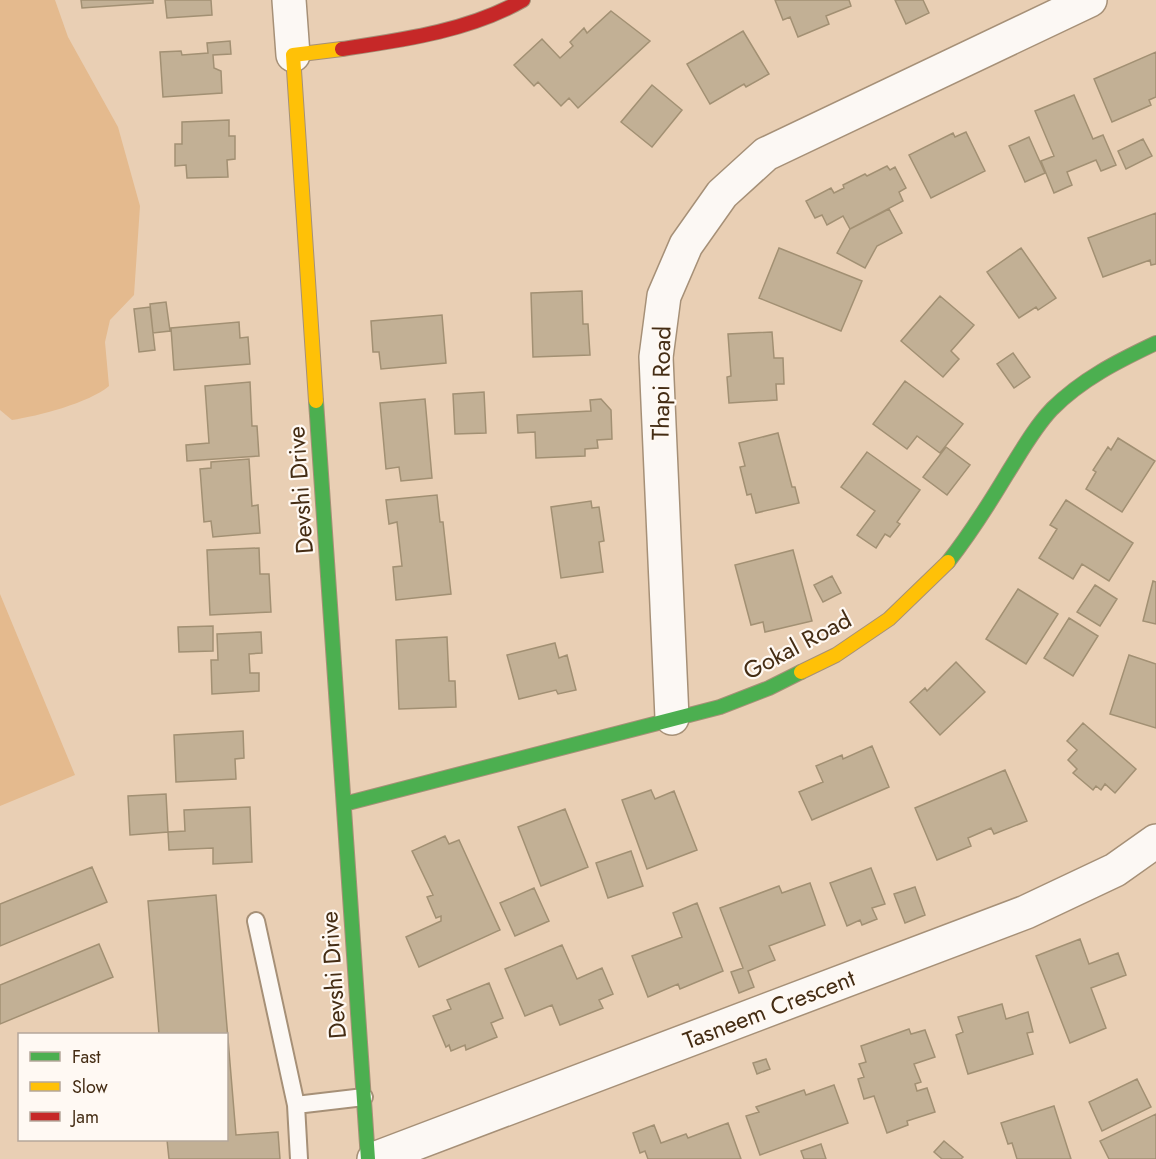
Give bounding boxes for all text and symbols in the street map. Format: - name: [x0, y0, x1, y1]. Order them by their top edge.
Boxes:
- street label: Thapi Road: [643, 326, 679, 440]
- street label: Devshi Drive: [278, 425, 322, 555]
- street label: Gokal Road: [737, 602, 857, 688]
- street label: Devshi Drive: [311, 910, 355, 1040]
- street label: Tasneem Crescent: [678, 960, 860, 1058]
- legend: [18, 1033, 228, 1141]
- text: Fast: [72, 1044, 101, 1070]
- text: Slow: [72, 1074, 109, 1100]
- text: Jam: [70, 1104, 99, 1130]

